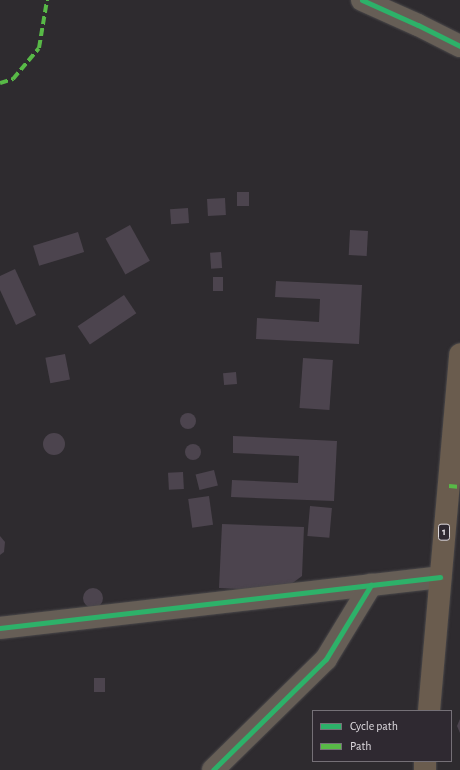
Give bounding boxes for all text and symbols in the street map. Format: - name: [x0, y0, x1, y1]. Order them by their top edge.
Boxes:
- road number: 1: [438, 523, 450, 541]
- legend: [312, 710, 452, 762]
- text: Cycle path: [350, 720, 398, 732]
- text: Path: [350, 740, 372, 752]

